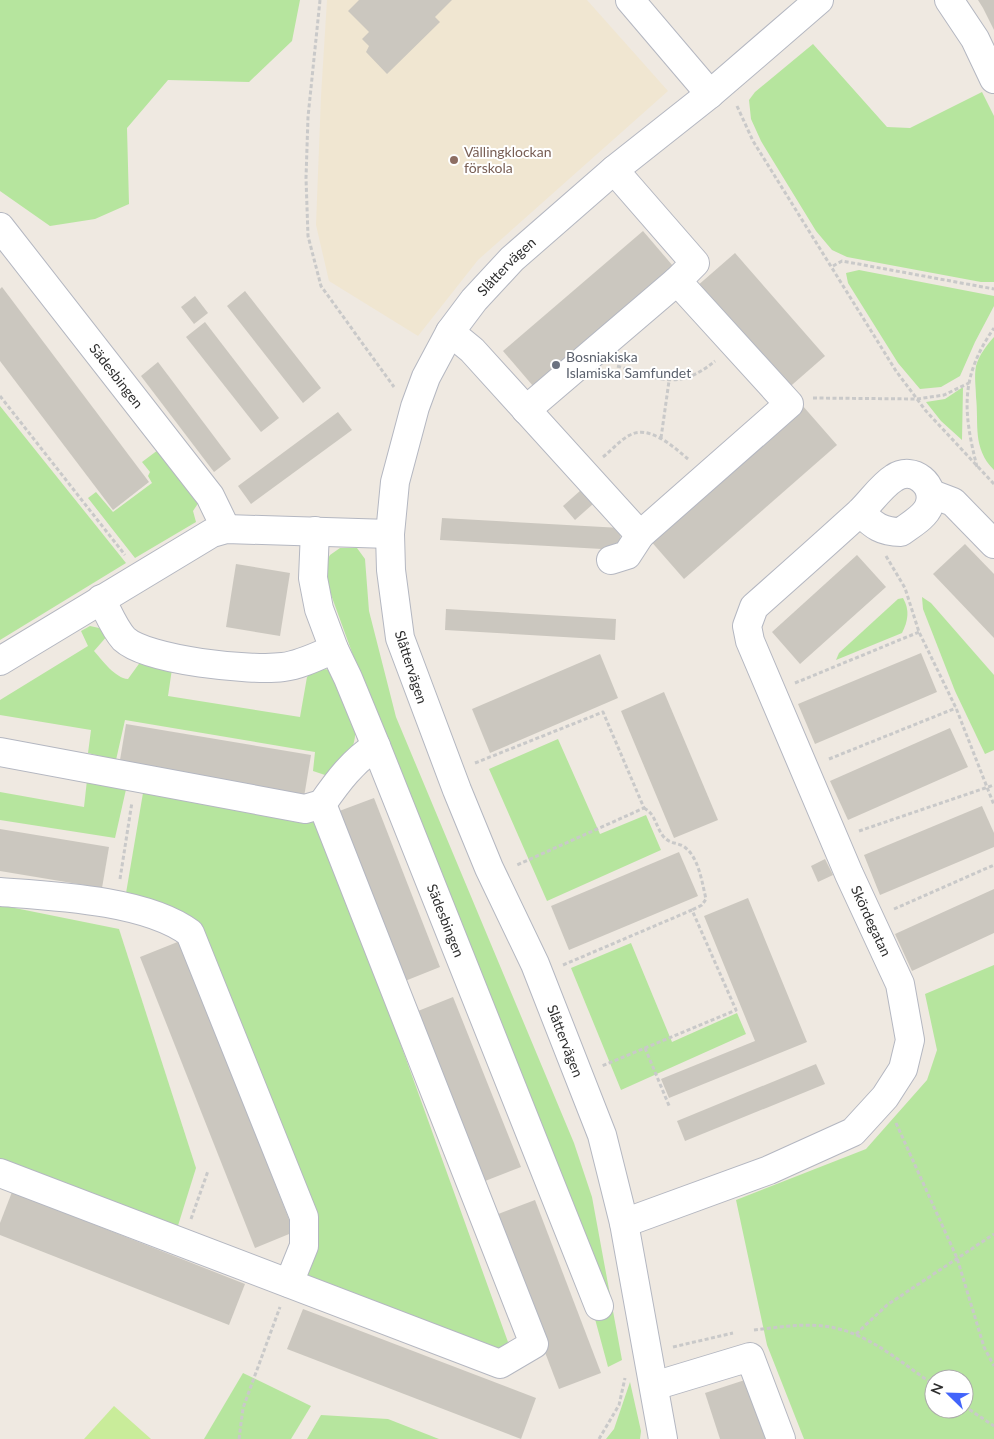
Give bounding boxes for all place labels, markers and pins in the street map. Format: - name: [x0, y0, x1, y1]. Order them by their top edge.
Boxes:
- place label: Vällingklockan förskola: [464, 143, 552, 176]
- marker: Vällingklockan förskola: [448, 154, 460, 166]
- place label: Bosniakiska Islamiska Samfundet: [566, 348, 691, 381]
- marker: Bosniakiska Islamiska Samfundet: [550, 359, 562, 371]

